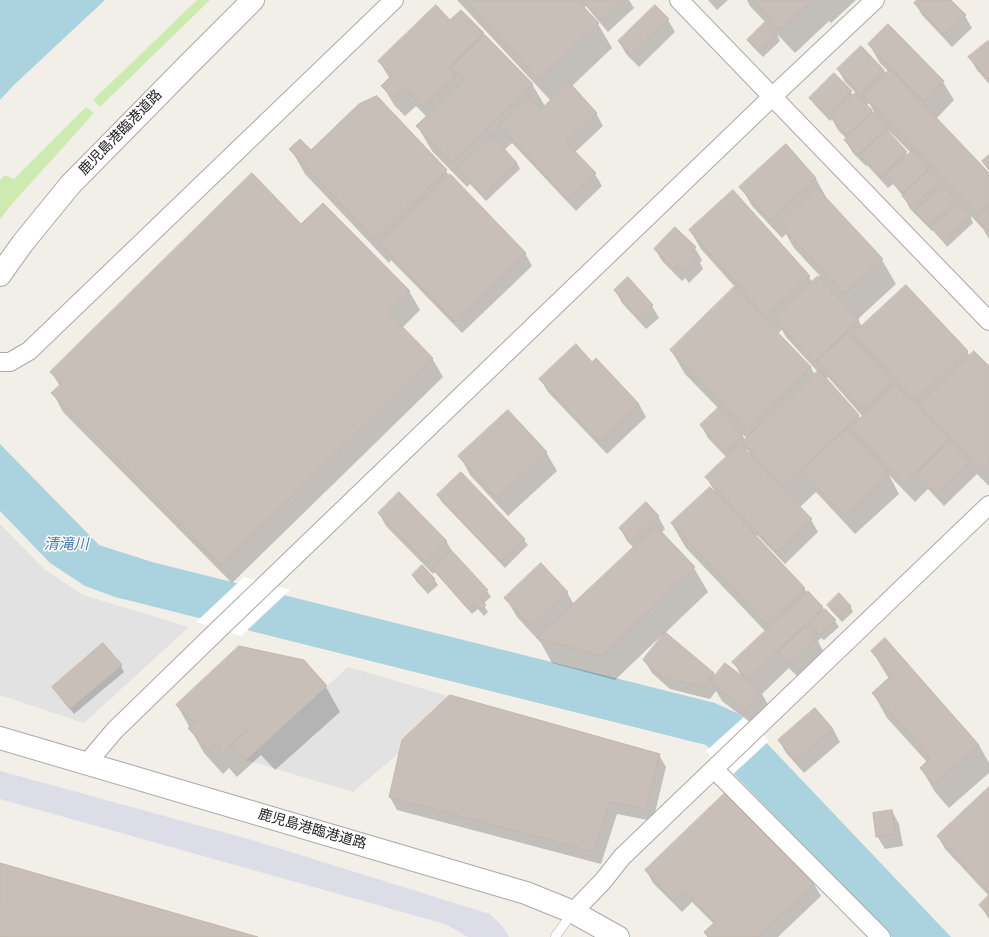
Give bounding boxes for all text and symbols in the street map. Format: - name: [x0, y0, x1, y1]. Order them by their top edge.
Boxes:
- street label: 鹿児島港臨港道路: [76, 87, 166, 179]
- water label: 清滝川: [44, 536, 88, 554]
- street label: 鹿児島港臨港道路: [256, 806, 368, 854]

